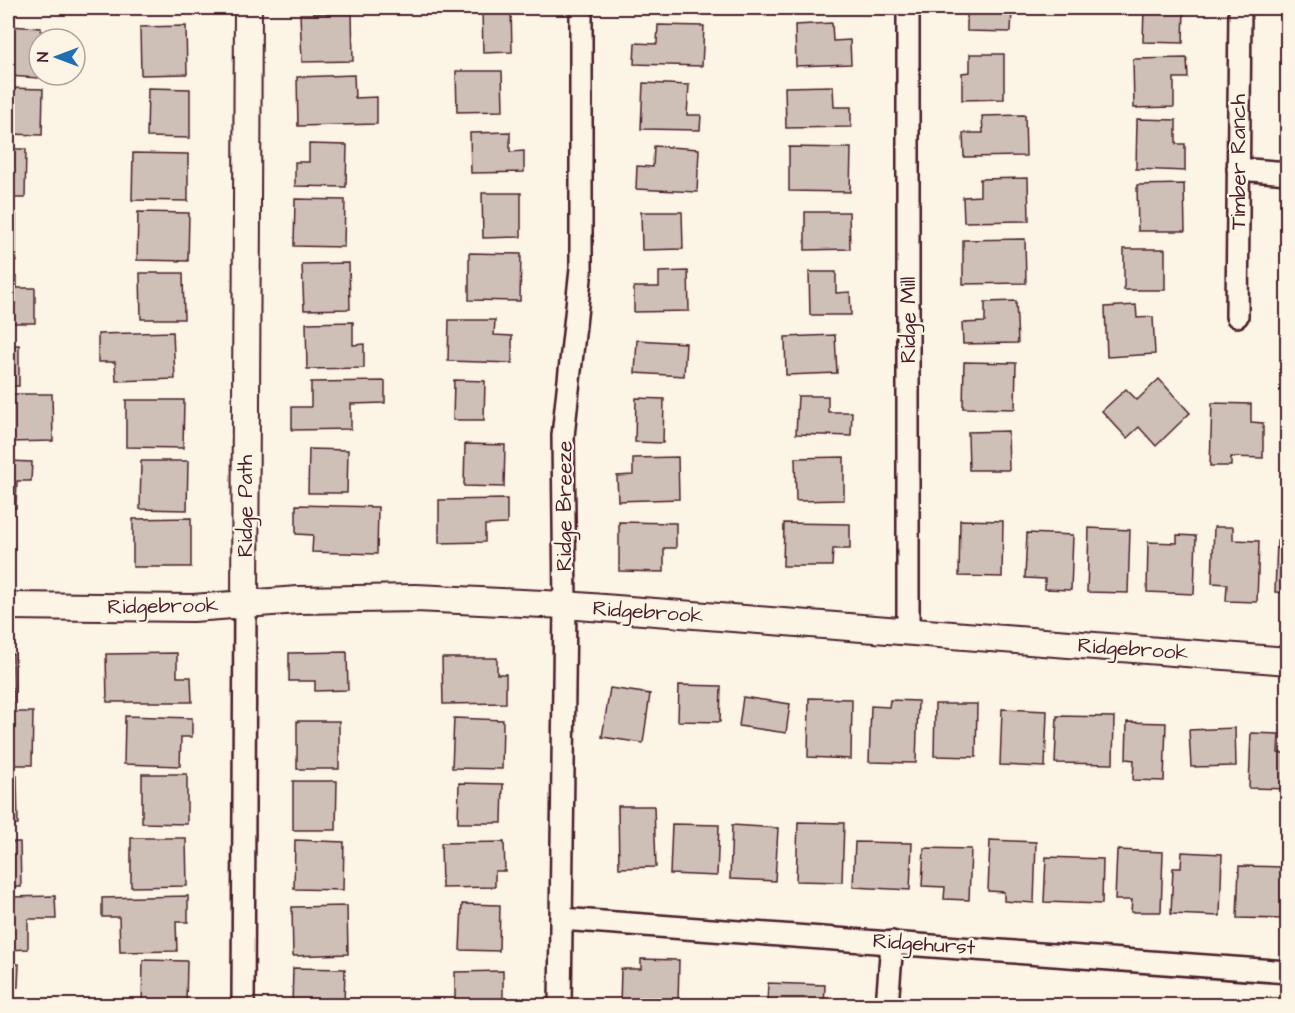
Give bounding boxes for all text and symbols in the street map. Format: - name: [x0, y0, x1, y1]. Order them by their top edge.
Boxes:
- north arrow: [27, 27, 87, 87]
- text: N: [32, 52, 54, 62]
- street label: Timber Ranch: [1224, 94, 1253, 230]
- street label: Ridge Mill: [894, 277, 925, 363]
- street label: Ridge Breeze: [550, 441, 581, 571]
- street label: Ridge Path: [231, 454, 262, 557]
- street label: Ridgebrook: [107, 591, 219, 623]
- street label: Ridgebrook: [591, 594, 704, 632]
- street label: Ridgebrook: [1076, 631, 1189, 669]
- street label: Ridgehurst: [872, 926, 977, 964]

